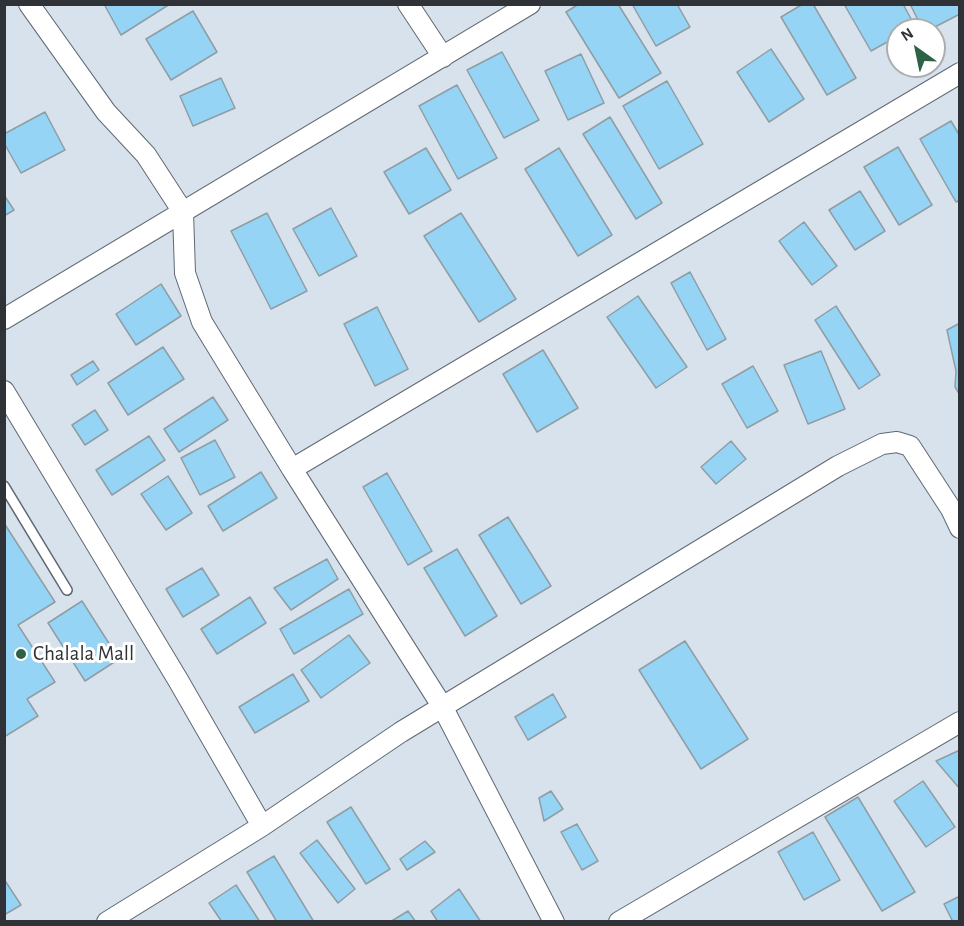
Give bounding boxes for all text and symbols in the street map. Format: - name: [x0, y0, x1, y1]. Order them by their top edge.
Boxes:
- north arrow: [886, 18, 946, 78]
- text: N: [898, 25, 916, 44]
- place label: Chalala Mall: [33, 641, 134, 667]
- marker: Chalala Mall: [14, 647, 28, 661]

